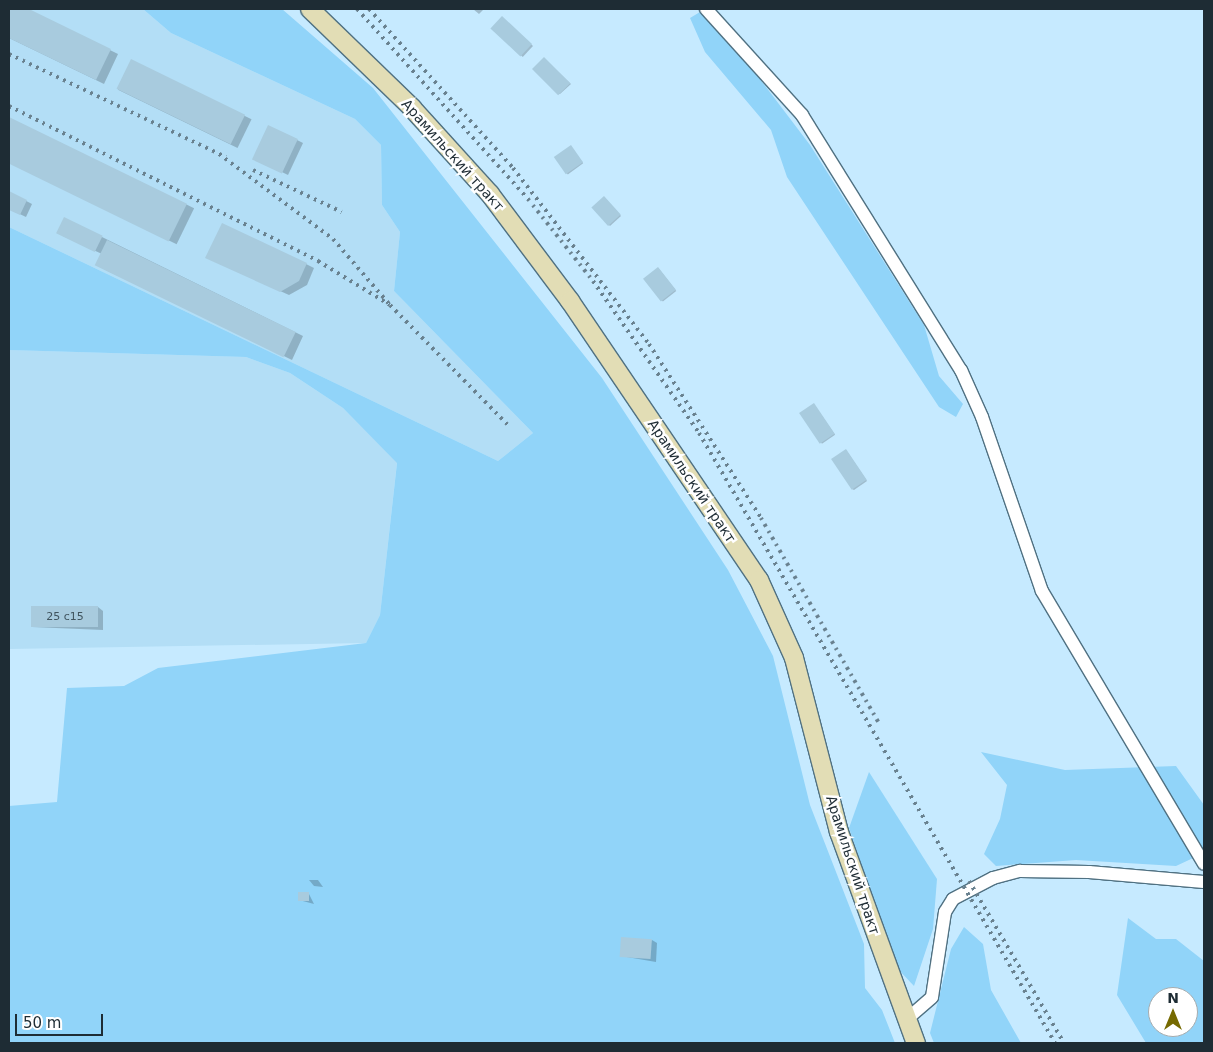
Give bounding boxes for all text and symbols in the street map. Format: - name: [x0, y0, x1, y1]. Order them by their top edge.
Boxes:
- street label: Арамильский тракт: [398, 96, 508, 214]
- street label: Арамильский тракт: [645, 416, 739, 546]
- house number: 25 с15: [46, 610, 84, 624]
- street label: Арамильский тракт: [823, 793, 883, 937]
- north arrow: [1148, 987, 1198, 1037]
- text: N: [1167, 990, 1179, 1006]
- scale bar: [18, 1004, 105, 1036]
- text: 50 m: [23, 1014, 61, 1032]

